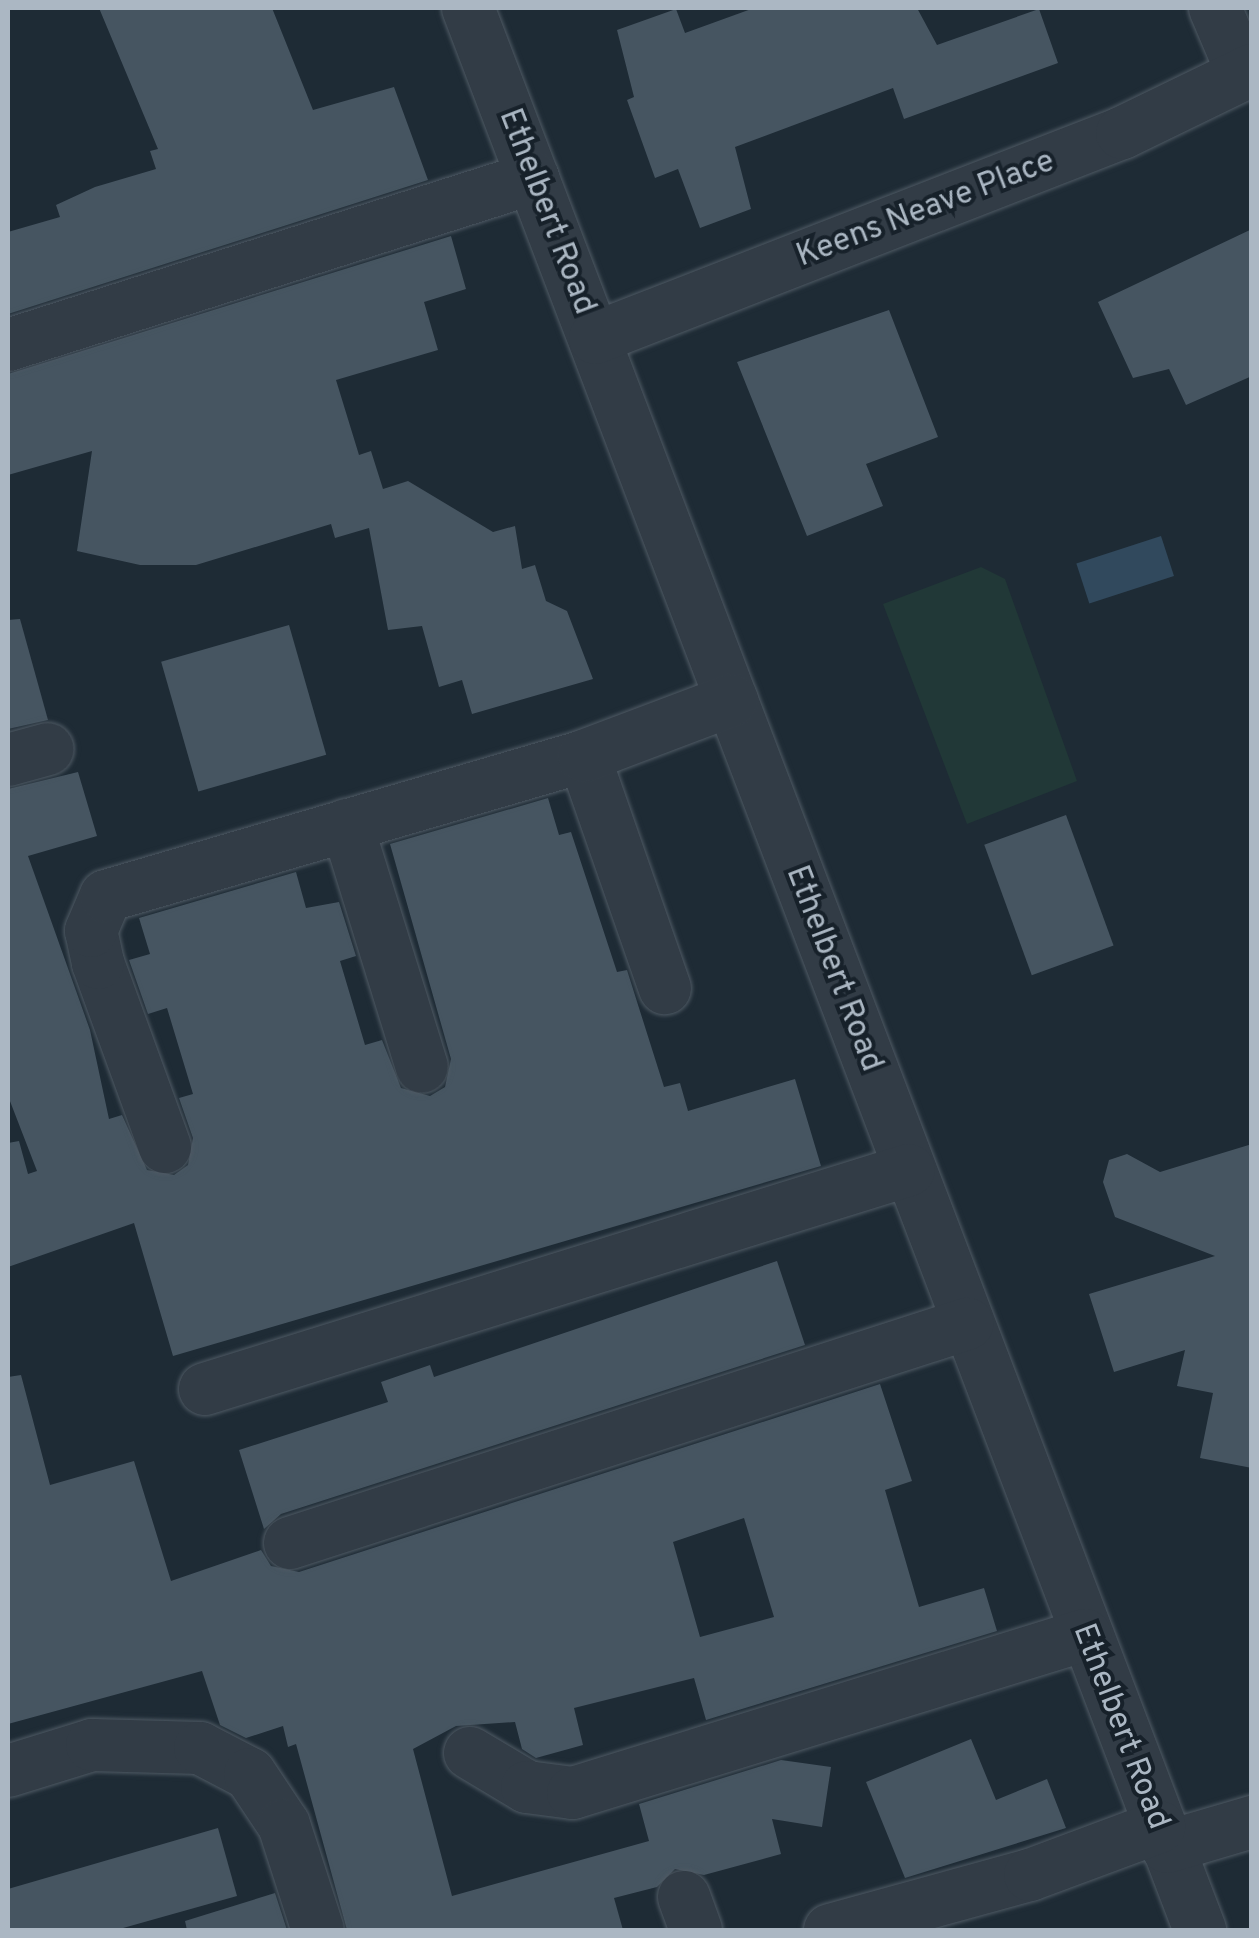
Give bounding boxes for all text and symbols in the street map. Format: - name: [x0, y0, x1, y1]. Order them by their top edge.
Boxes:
- street label: Ethelbert Road: [489, 104, 603, 320]
- street label: Keens Neave Place: [792, 143, 1060, 277]
- street label: Ethelbert Road: [776, 861, 890, 1077]
- street label: Ethelbert Road: [1063, 1619, 1177, 1835]

